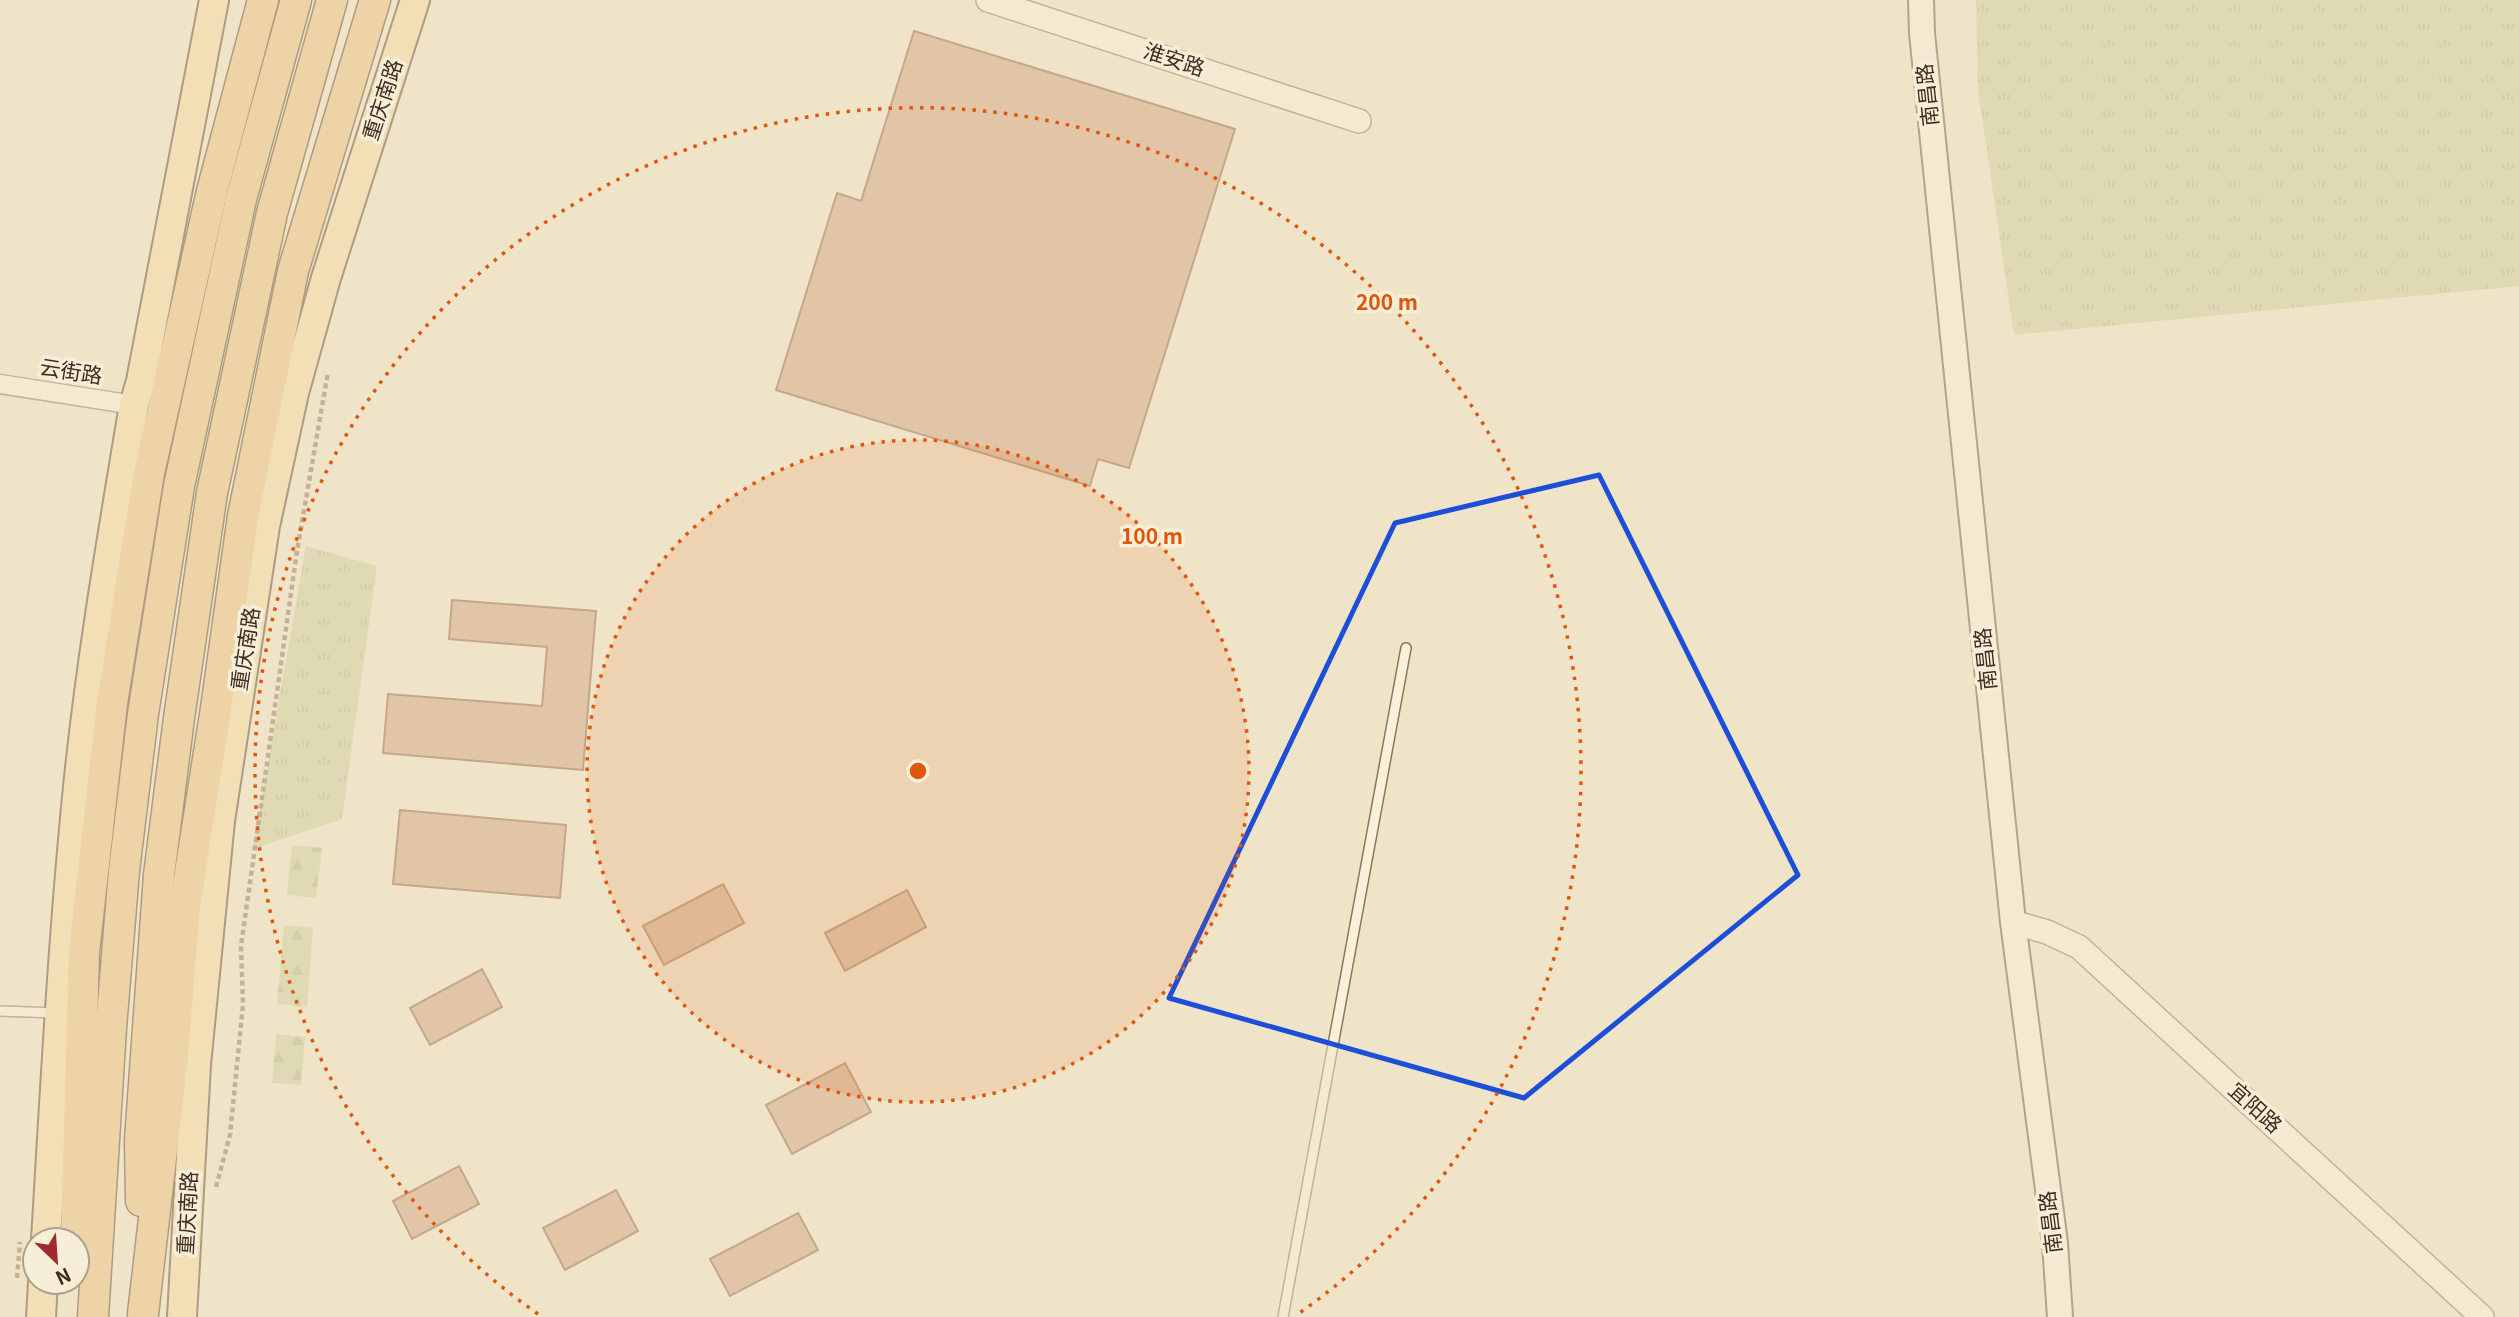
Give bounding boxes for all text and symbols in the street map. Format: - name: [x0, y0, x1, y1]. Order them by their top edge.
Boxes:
- street label: 淮安路: [1140, 34, 1209, 82]
- street label: 重庆南路: [354, 55, 408, 144]
- street label: 南昌路: [1908, 62, 1944, 128]
- text: 200 m: [1356, 286, 1418, 316]
- street label: 云街路: [38, 350, 105, 390]
- text: 100 m: [1121, 520, 1183, 550]
- street label: 重庆南路: [223, 605, 265, 693]
- street label: 南昌路: [1966, 626, 2002, 692]
- centre of rings: [906, 759, 930, 783]
- street label: 宜阳路: [2223, 1074, 2290, 1139]
- street label: 重庆南路: [169, 1170, 203, 1256]
- street label: 南昌路: [2030, 1189, 2068, 1255]
- north arrow: [21, 1226, 91, 1296]
- text: N: [52, 1263, 76, 1293]

